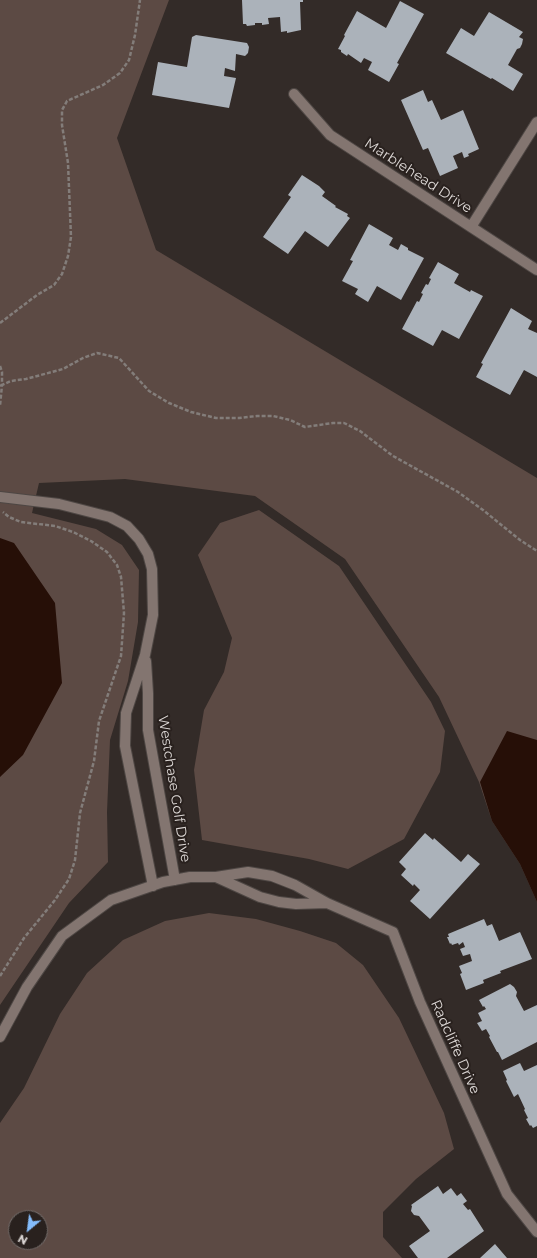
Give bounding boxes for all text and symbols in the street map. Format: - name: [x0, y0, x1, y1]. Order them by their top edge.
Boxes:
- street label: Marblehead Drive: [361, 135, 475, 217]
- street label: Westchase Golf Drive: [154, 714, 194, 864]
- street label: Radcliffe Drive: [427, 997, 483, 1097]
- north arrow: [8, 1210, 48, 1250]
- text: N: [15, 1231, 30, 1248]

